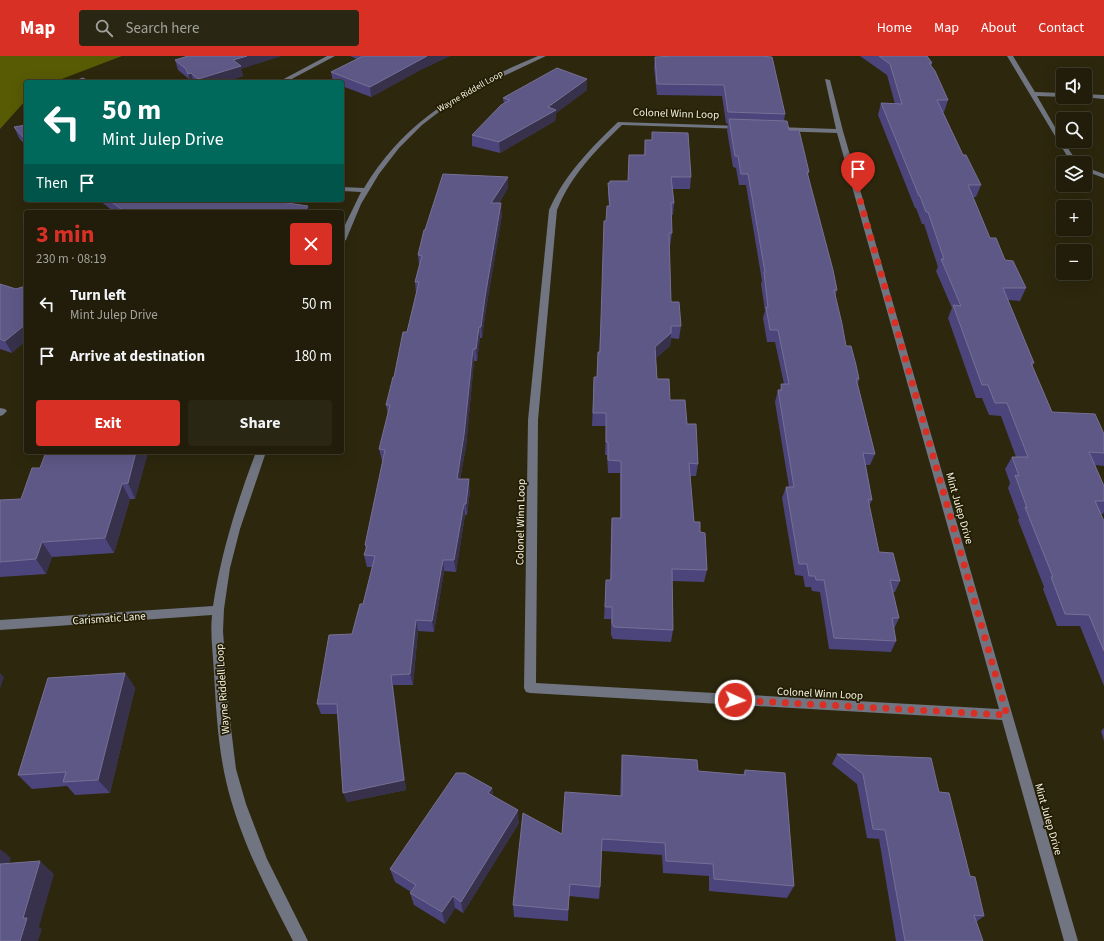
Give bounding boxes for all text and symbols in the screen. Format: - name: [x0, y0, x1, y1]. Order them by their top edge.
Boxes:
- search box: [79, 10, 359, 46]
- text: Map: [20, 15, 55, 42]
- icon: search: [93, 17, 115, 39]
- text: Search here: [125, 18, 199, 39]
- text: Home: [877, 18, 912, 38]
- text: Map: [934, 18, 959, 38]
- text: About: [981, 18, 1016, 38]
- text: Contact: [1038, 18, 1084, 38]
- street label: Wayne Riddell Loop: [435, 67, 506, 116]
- map controls: [1056, 68, 1092, 280]
- button: sound: [1056, 68, 1092, 104]
- text: 50 m: [102, 90, 161, 130]
- icon: left: [36, 96, 88, 148]
- street label: Colonel Winn Loop: [633, 104, 719, 123]
- button: search: [1056, 112, 1092, 148]
- text: Mint Julep Drive: [102, 127, 224, 152]
- pin: [841, 152, 875, 193]
- button: layers: [1056, 156, 1092, 192]
- icon: arrive: [847, 158, 869, 180]
- icon: arrive: [76, 172, 98, 194]
- text: Then: [36, 173, 68, 194]
- button: +: [1056, 200, 1092, 236]
- text: 3 min: [36, 217, 94, 252]
- button: close: [290, 223, 332, 265]
- button: −: [1056, 244, 1092, 280]
- text: 230 m · 08:19: [36, 250, 106, 268]
- text: Turn left: [70, 285, 126, 306]
- icon: left: [36, 293, 58, 315]
- text: 50 m: [302, 294, 332, 315]
- text: Mint Julep Drive: [70, 306, 158, 324]
- icon: arrive: [36, 345, 58, 367]
- text: Arrive at destination: [70, 346, 205, 367]
- text: 180 m: [294, 346, 332, 367]
- button: Exit: [36, 400, 180, 446]
- button: Share: [188, 400, 332, 446]
- street label: Mint Julep Drive: [942, 470, 977, 546]
- street label: Colonel Winn Loop: [512, 479, 529, 565]
- street label: Carismatic Lane: [72, 608, 147, 629]
- street label: Wayne Riddell Loop: [212, 643, 233, 735]
- position arrow: [714, 679, 756, 721]
- street label: Colonel Winn Loop: [776, 684, 863, 703]
- street label: Mint Julep Drive: [1031, 781, 1066, 857]

